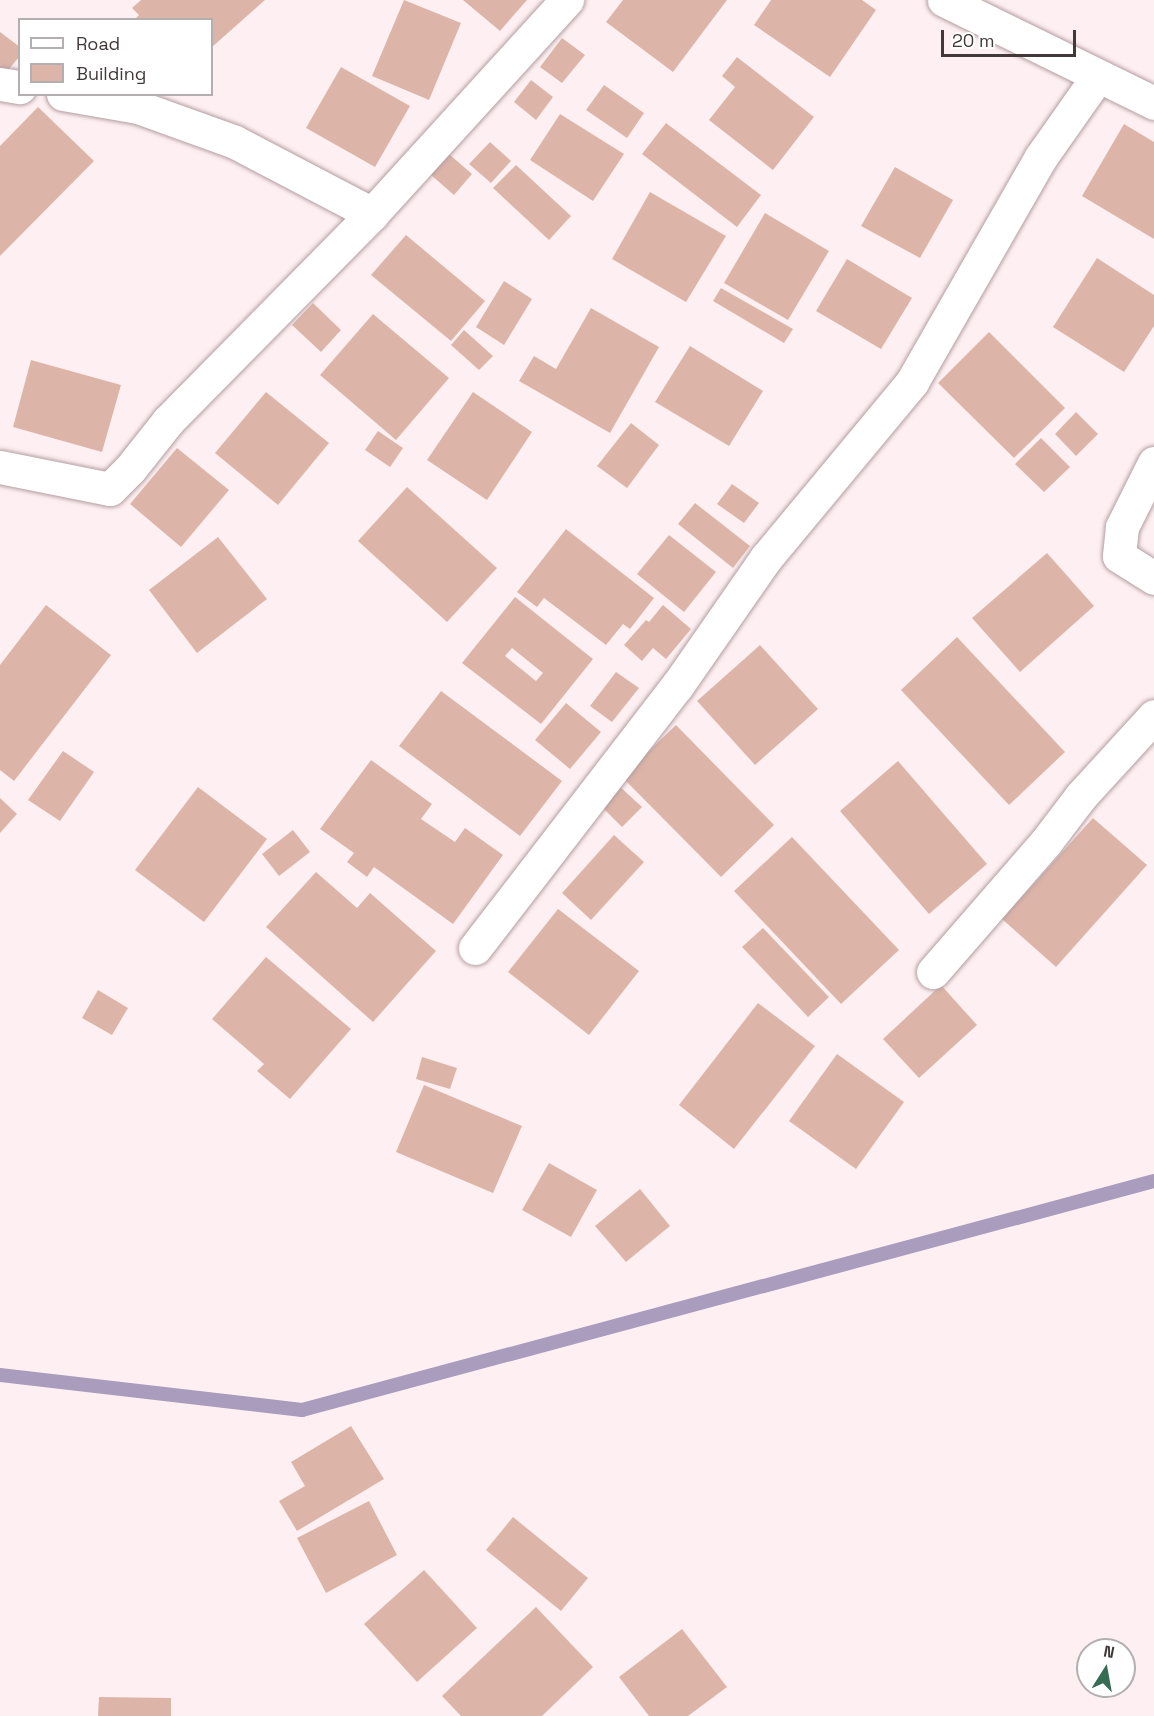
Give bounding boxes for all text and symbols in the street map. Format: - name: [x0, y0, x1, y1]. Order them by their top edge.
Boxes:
- legend: [18, 18, 213, 96]
- scale bar: [944, 18, 1079, 56]
- text: 20 m: [952, 29, 995, 52]
- text: Road: [76, 32, 120, 55]
- text: Building: [76, 62, 146, 85]
- north arrow: [1076, 1638, 1136, 1698]
- text: N: [1102, 1640, 1116, 1663]

